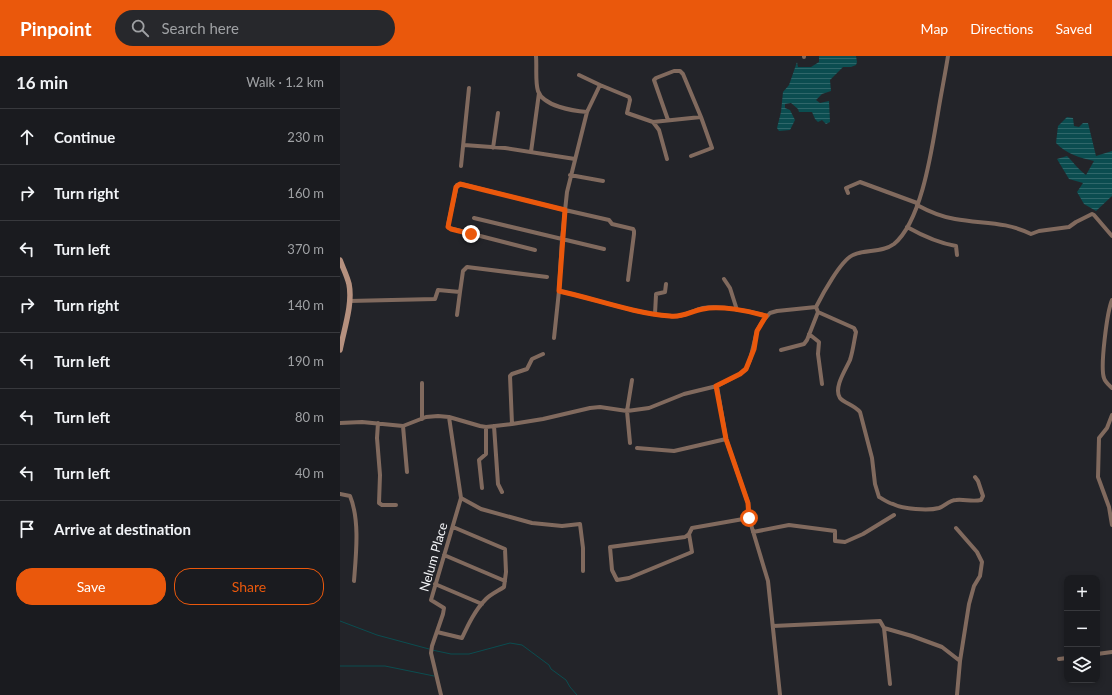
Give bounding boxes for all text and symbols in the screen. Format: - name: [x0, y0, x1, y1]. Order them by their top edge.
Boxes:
- search box: [115, 10, 395, 46]
- text: Pinpoint: [20, 17, 91, 40]
- icon: search: [129, 17, 151, 39]
- text: Search here: [161, 19, 239, 37]
- text: Map: [921, 20, 948, 37]
- text: Directions: [970, 20, 1033, 37]
- text: Saved: [1055, 20, 1092, 37]
- text: 16 min: [16, 72, 68, 93]
- text: Walk · 1.2 km: [246, 74, 324, 90]
- icon: ahead: [16, 126, 38, 148]
- text: Continue: [54, 128, 115, 146]
- text: 230 m: [287, 129, 324, 145]
- icon: right: [16, 182, 38, 204]
- text: Turn right: [54, 184, 119, 202]
- text: 160 m: [287, 185, 324, 201]
- route end: [462, 225, 480, 243]
- icon: left: [16, 238, 38, 260]
- text: Turn left: [54, 240, 110, 258]
- text: 370 m: [287, 241, 324, 257]
- icon: right: [16, 294, 38, 316]
- text: Turn right: [54, 296, 119, 314]
- text: 140 m: [287, 297, 324, 313]
- icon: left: [16, 350, 38, 372]
- text: Turn left: [54, 352, 110, 370]
- text: 190 m: [287, 353, 324, 369]
- icon: left: [16, 406, 38, 428]
- text: Turn left: [54, 408, 110, 426]
- text: 80 m: [295, 409, 324, 425]
- icon: left: [16, 462, 38, 484]
- text: Turn left: [54, 464, 110, 482]
- text: 40 m: [295, 465, 324, 481]
- route start: [740, 509, 758, 527]
- icon: arrive: [16, 518, 38, 540]
- text: Arrive at destination: [54, 520, 191, 538]
- street label: Nelum Place: [415, 520, 451, 593]
- button: Save: [16, 568, 166, 605]
- button: Share: [174, 568, 324, 605]
- map controls: [1064, 575, 1100, 683]
- button: +: [1064, 575, 1100, 611]
- button: −: [1064, 611, 1100, 647]
- button: layers: [1064, 647, 1100, 683]

